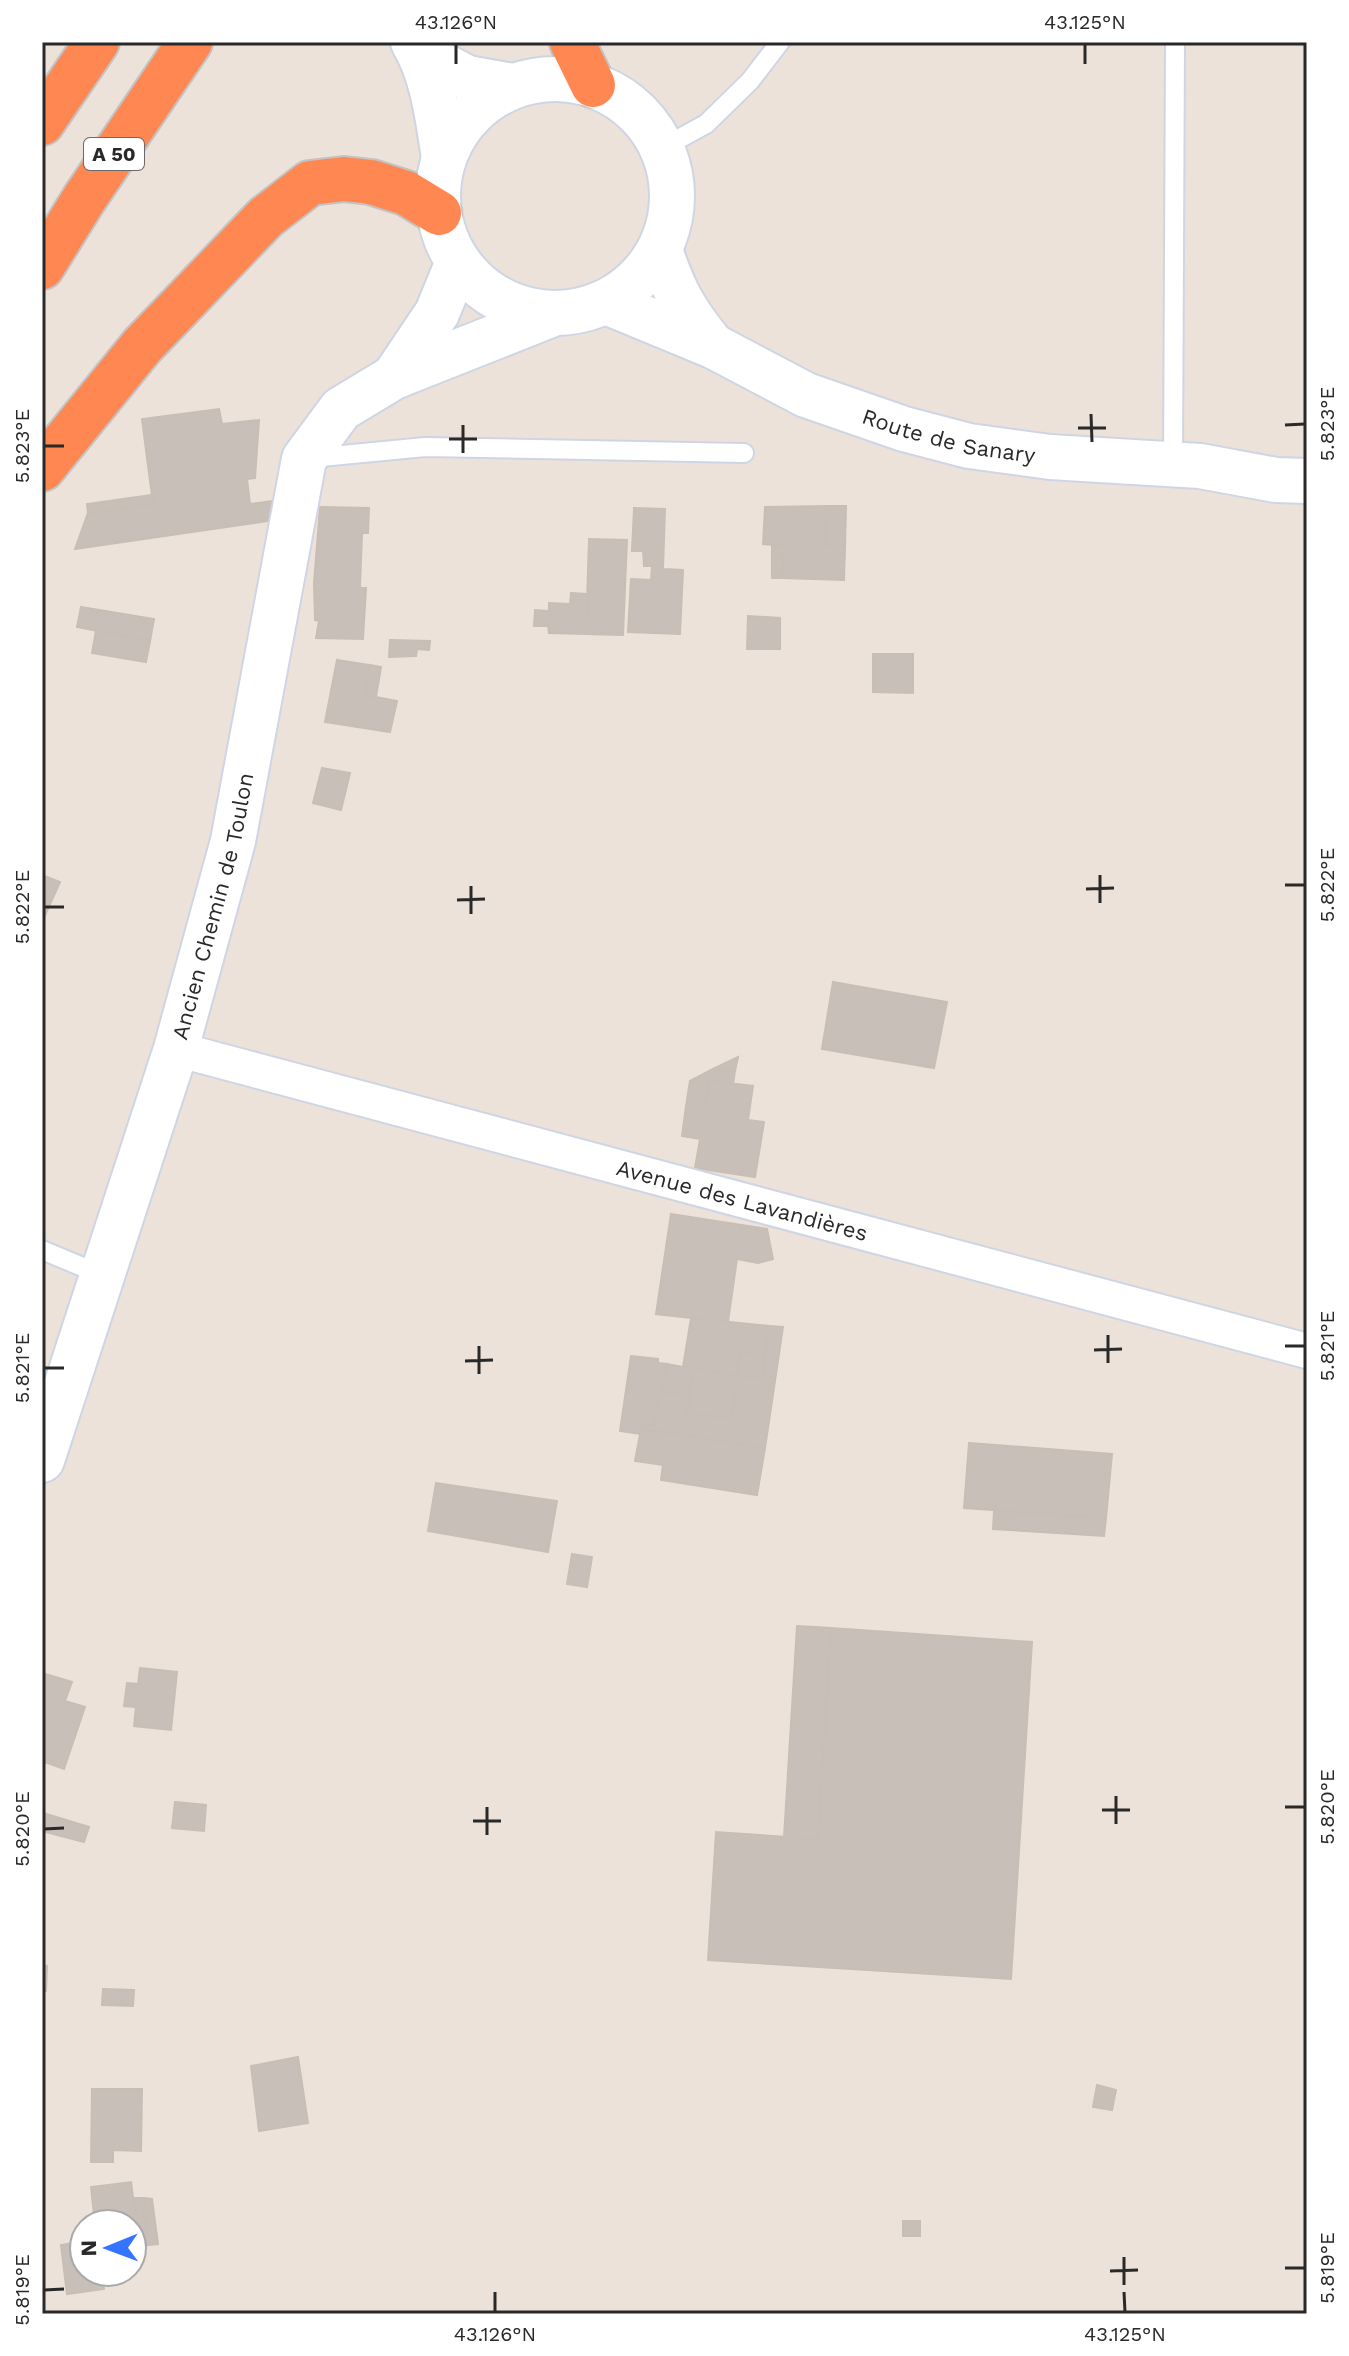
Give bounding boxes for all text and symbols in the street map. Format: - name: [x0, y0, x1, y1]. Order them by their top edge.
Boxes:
- text: 43.126°N: [415, 10, 497, 34]
- text: 43.125°N: [1044, 10, 1126, 34]
- road number: A 50: [84, 138, 144, 170]
- text: 5.823°E: [1315, 387, 1339, 461]
- street label: Route de Sanary: [859, 403, 1038, 467]
- text: 5.823°E: [10, 409, 34, 483]
- street label: Ancien Chemin de Toulon: [167, 771, 258, 1042]
- text: 5.822°E: [1315, 848, 1339, 922]
- text: 5.822°E: [10, 870, 34, 944]
- street label: Avenue des Lavandières: [614, 1155, 870, 1246]
- text: 5.821°E: [1315, 1311, 1339, 1381]
- text: 5.821°E: [10, 1333, 34, 1403]
- text: 5.820°E: [1315, 1769, 1339, 1845]
- text: 5.820°E: [10, 1791, 34, 1867]
- north arrow: [68, 2208, 148, 2288]
- text: 5.819°E: [1315, 2232, 1339, 2304]
- text: N: [76, 2240, 101, 2257]
- text: 5.819°E: [10, 2254, 34, 2326]
- text: 43.126°N: [454, 2322, 536, 2346]
- text: 43.125°N: [1084, 2322, 1166, 2346]

